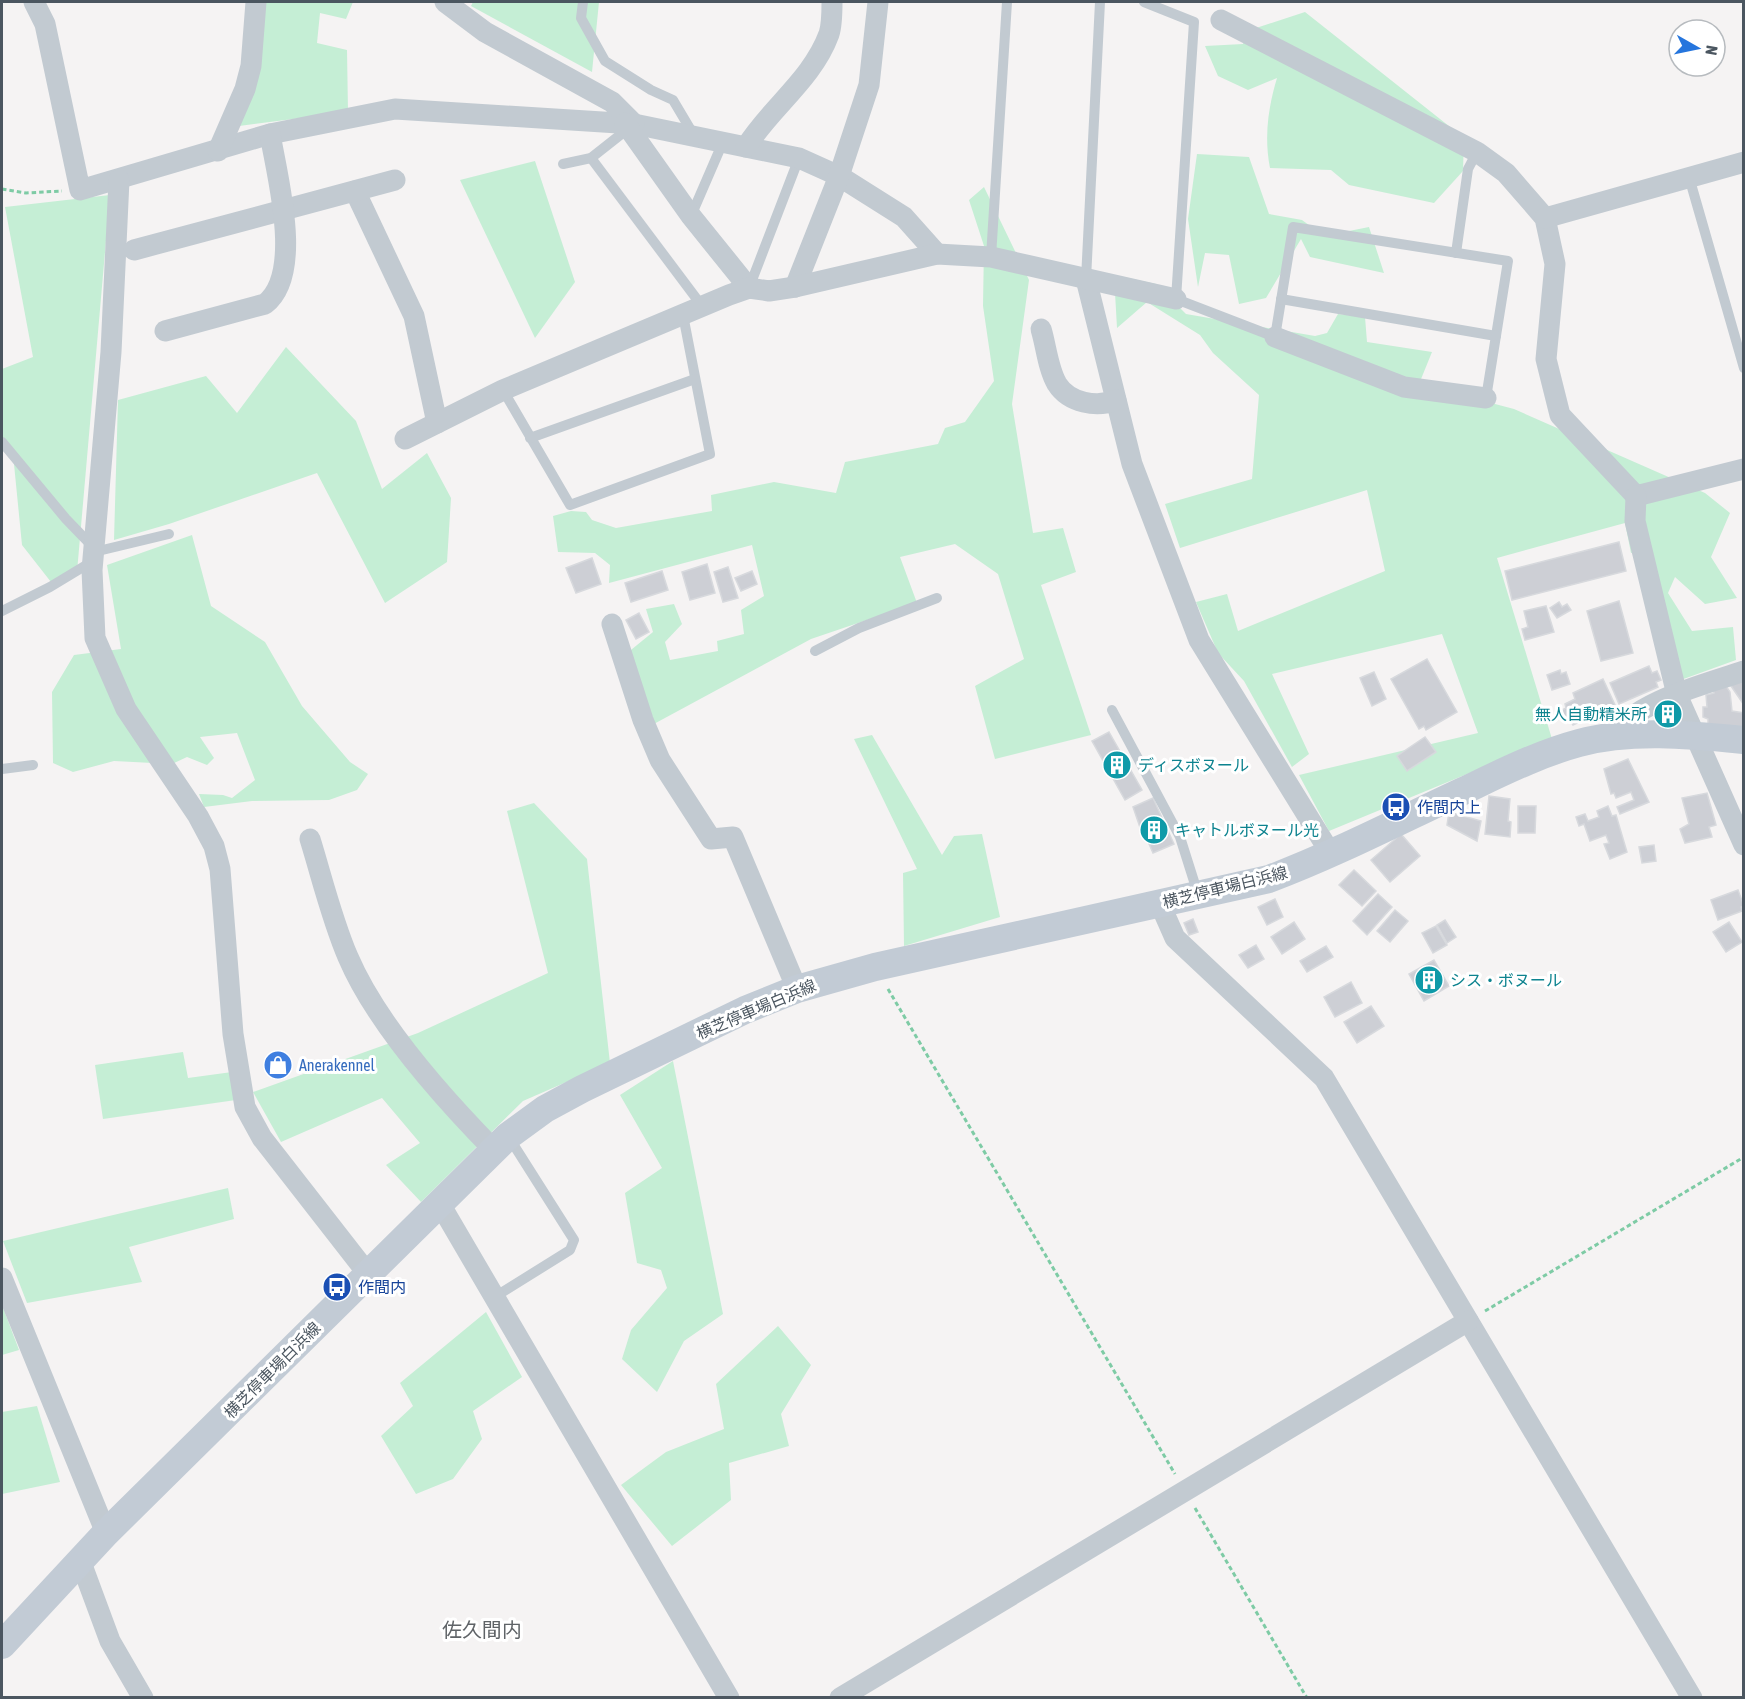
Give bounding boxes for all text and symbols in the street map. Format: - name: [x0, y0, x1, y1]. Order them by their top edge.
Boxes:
- north arrow: [1667, 18, 1727, 78]
- text: N: [1702, 44, 1721, 56]
- building icon: 無人自動精米所: [1652, 698, 1684, 730]
- place label: 無人自動精米所: [1535, 705, 1647, 723]
- building icon: ディスボヌール: [1101, 749, 1133, 781]
- place label: ディスボヌール: [1138, 756, 1249, 774]
- bus stop icon: 作間内上: [1380, 791, 1412, 823]
- place label: 作間内上: [1417, 798, 1481, 816]
- building icon: キャトルボヌール光: [1138, 814, 1170, 846]
- place label: キャトルボヌール光: [1175, 821, 1319, 839]
- street label: 横芝停車場白浜線: [1161, 863, 1289, 911]
- building icon: シス・ボヌール: [1413, 964, 1445, 996]
- place label: シス・ボヌール: [1450, 971, 1562, 989]
- street label: 横芝停車場白浜線: [694, 976, 818, 1042]
- shop icon: Anerakennel: [262, 1049, 294, 1081]
- place label: Anerakennel: [299, 1056, 375, 1074]
- bus stop icon: 作間内: [321, 1271, 353, 1303]
- place label: 作間内: [358, 1278, 406, 1296]
- street label: 横芝停車場白浜線: [220, 1318, 324, 1422]
- district label: 佐久間内: [442, 1618, 522, 1641]

